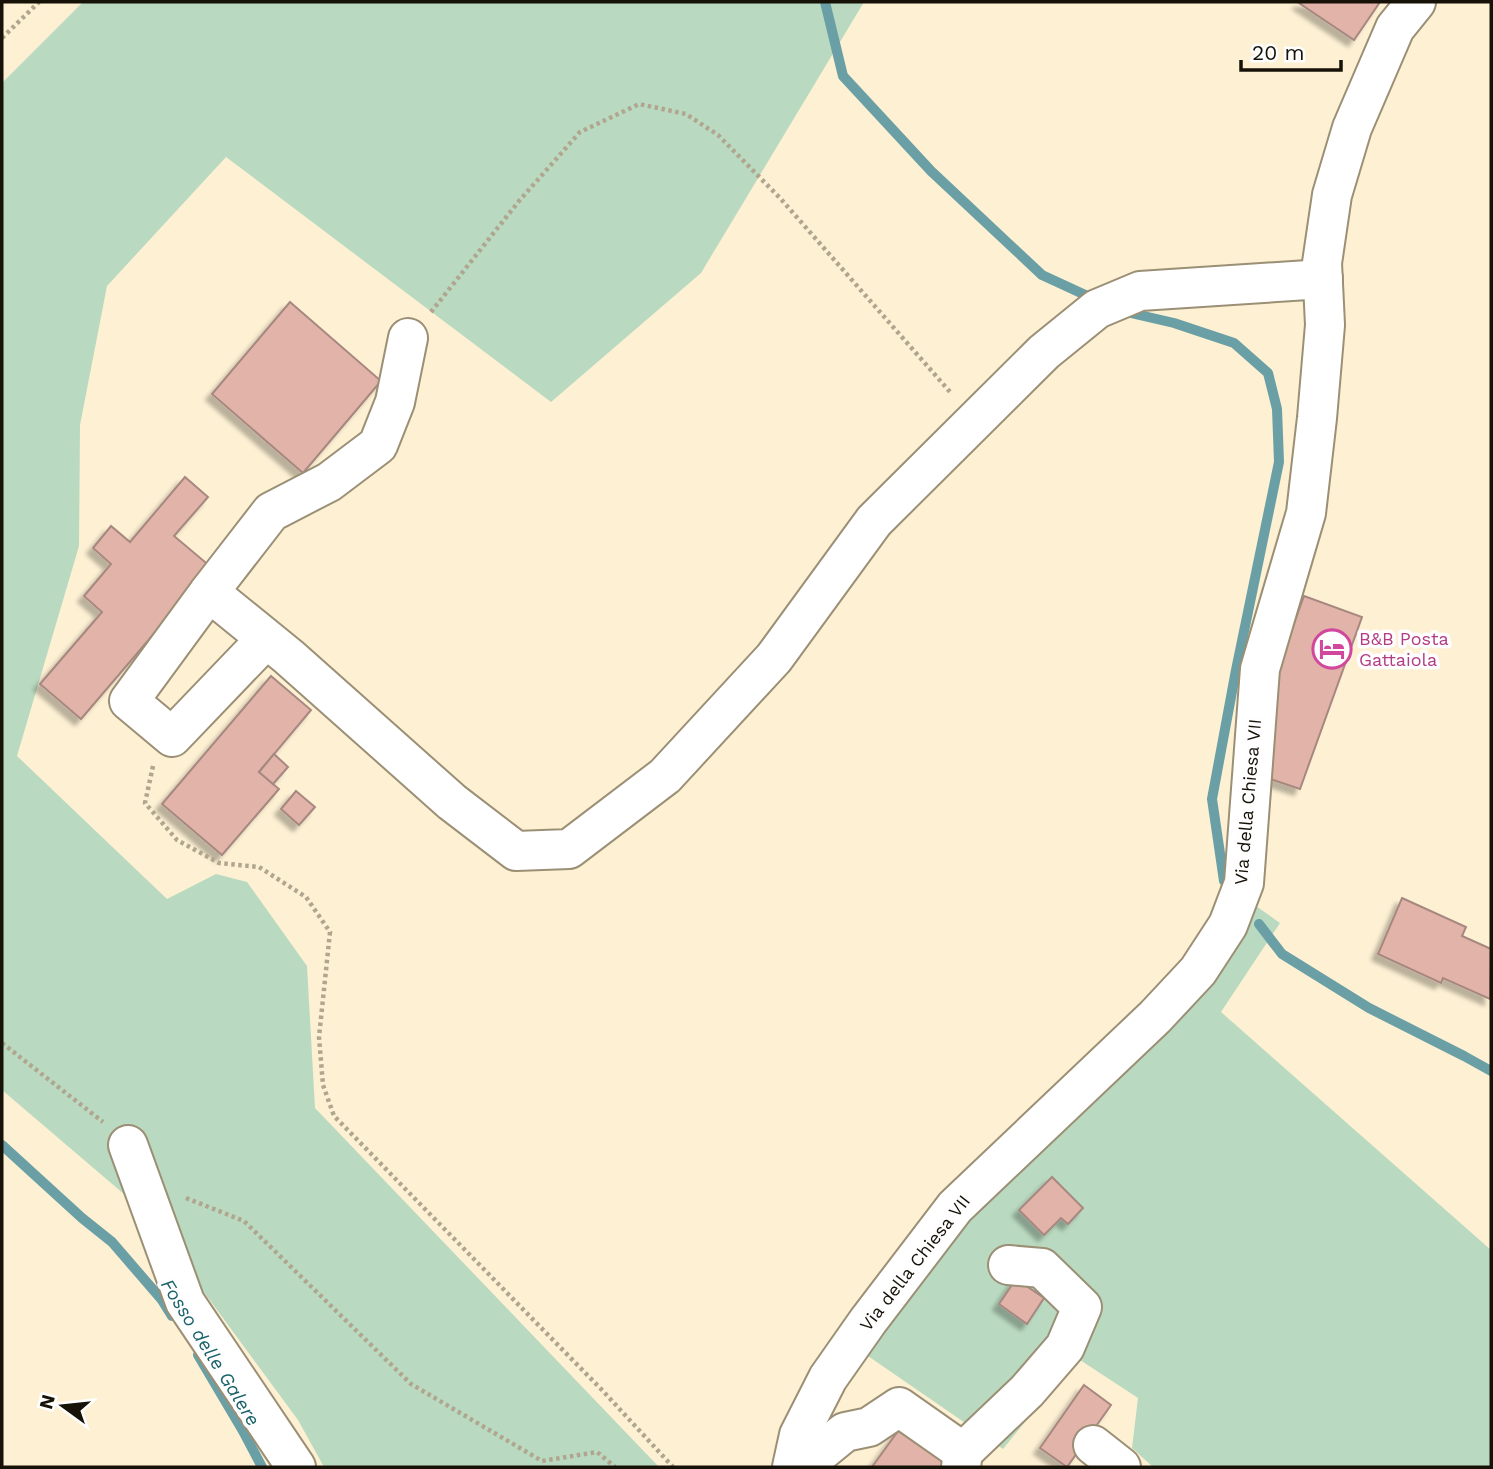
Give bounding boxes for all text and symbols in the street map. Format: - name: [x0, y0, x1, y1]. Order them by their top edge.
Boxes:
- scale bar: [1241, 28, 1341, 72]
- text: 20 m: [1252, 40, 1304, 65]
- hotel icon: B&B Posta Gattaiola: [1311, 628, 1353, 670]
- place label: B&B Posta Gattaiola: [1359, 628, 1449, 670]
- street label: Via della Chiesa VII: [1230, 718, 1265, 886]
- street label: Via della Chiesa VII: [855, 1191, 974, 1335]
- water label: Fosso delle Galere: [156, 1274, 265, 1430]
- north arrow: [28, 1371, 98, 1441]
- text: N: [34, 1392, 60, 1412]

